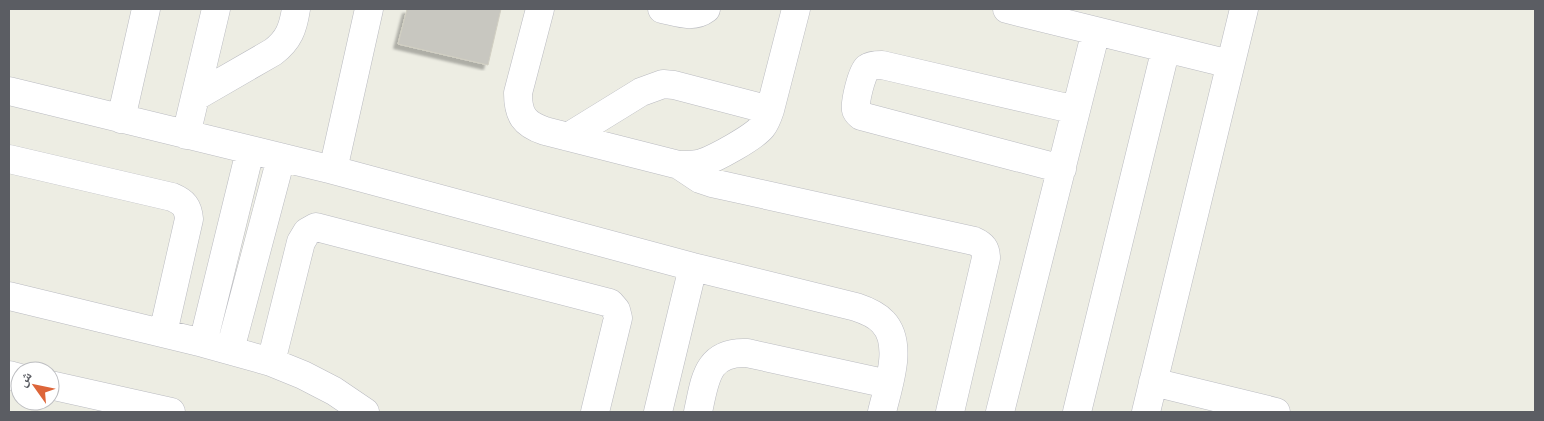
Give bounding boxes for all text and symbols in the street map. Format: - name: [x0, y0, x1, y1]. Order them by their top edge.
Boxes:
- north arrow: [10, 361, 60, 411]
- text: ش: [13, 368, 36, 390]

